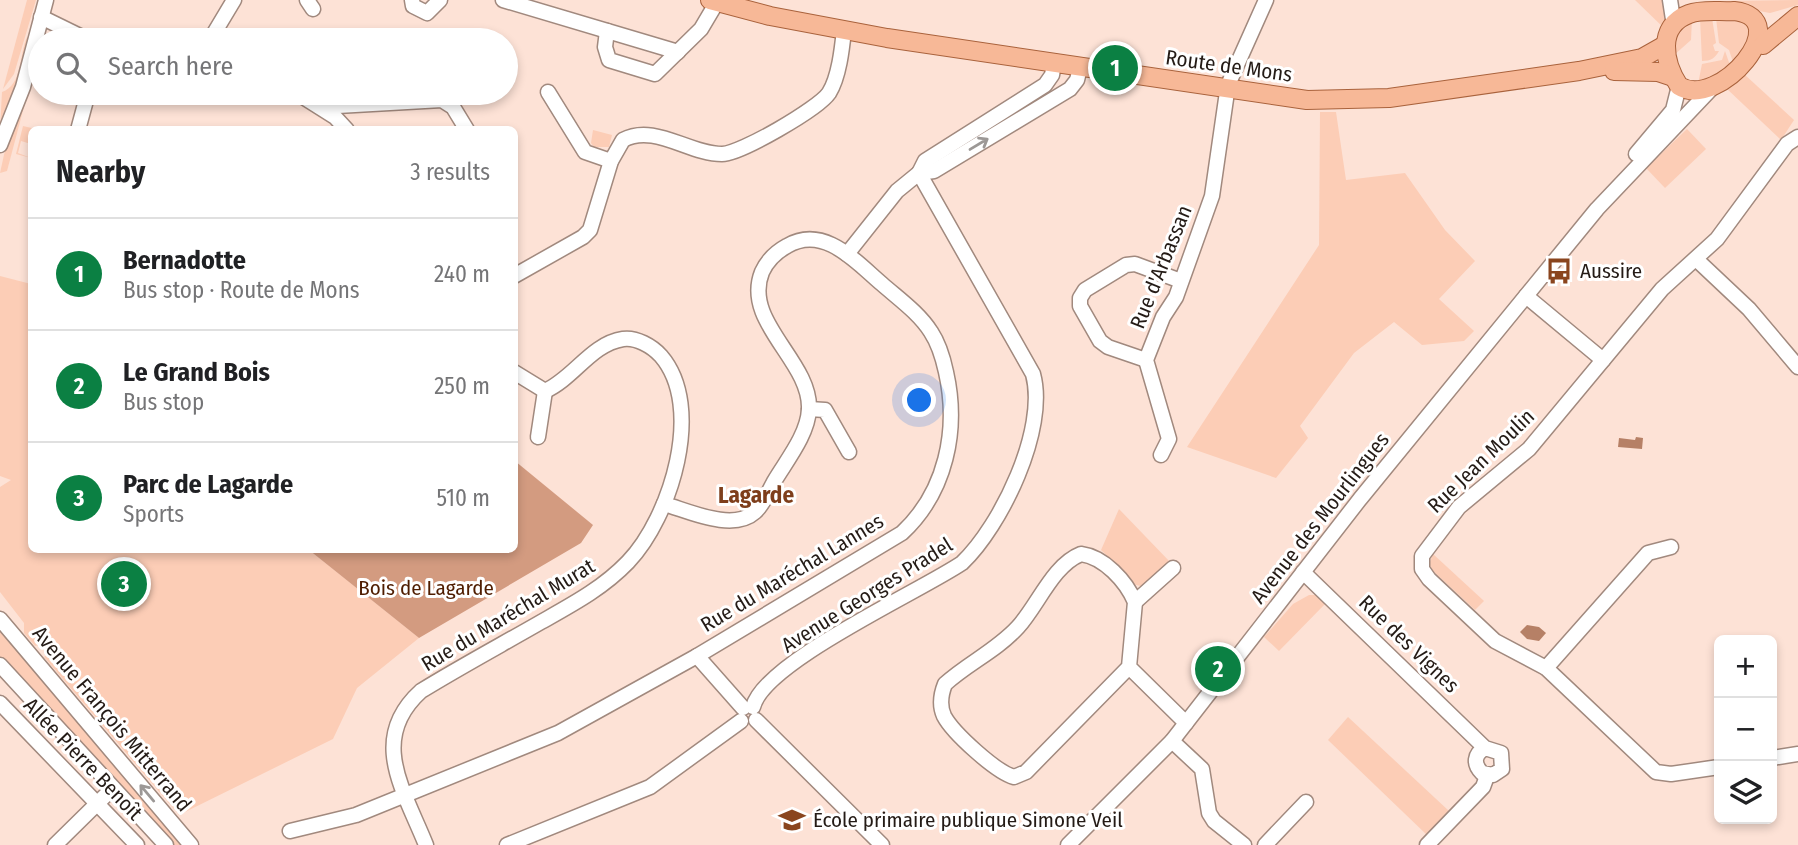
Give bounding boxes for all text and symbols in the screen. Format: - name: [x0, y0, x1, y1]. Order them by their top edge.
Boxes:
- search box: [28, 28, 518, 105]
- pin: 1: [1092, 42, 1138, 94]
- street label: Route de Mons: [1164, 44, 1294, 88]
- icon: search: [52, 48, 90, 86]
- text: Search here: [108, 51, 233, 82]
- one-way arrow: [969, 136, 989, 150]
- text: Nearby: [56, 154, 145, 190]
- text: 3 results: [410, 158, 490, 186]
- street label: Rue d'Arbassan: [1124, 201, 1198, 333]
- text: Bernadotte: [123, 245, 246, 276]
- bus stop icon: Aussire: [1544, 256, 1574, 286]
- place label: Aussire: [1580, 258, 1642, 284]
- text: 1: [74, 260, 84, 288]
- text: 240 m: [434, 260, 490, 288]
- text: Bus stop · Route de Mons: [123, 276, 360, 304]
- text: Le Grand Bois: [123, 357, 270, 388]
- text: 2: [74, 372, 84, 400]
- text: 250 m: [434, 372, 490, 400]
- your location: [902, 383, 936, 417]
- text: Bus stop: [123, 388, 204, 416]
- street label: Rue Jean Moulin: [1422, 403, 1540, 519]
- street label: Avenue des Mourlingues: [1245, 427, 1395, 609]
- text: Parc de Lagarde: [123, 469, 293, 500]
- district label: Lagarde: [718, 481, 794, 509]
- text: 3: [74, 484, 84, 512]
- text: 510 m: [437, 484, 490, 512]
- text: Sports: [123, 500, 184, 528]
- street label: Rue du Maréchal Lannes: [696, 508, 888, 638]
- street label: Avenue Georges Pradel: [777, 532, 958, 658]
- street label: Rue du Maréchal Murat: [417, 553, 600, 677]
- pin: 3: [101, 558, 147, 610]
- park label: Bois de Lagarde: [358, 575, 494, 601]
- street label: Rue des Vignes: [1353, 590, 1465, 698]
- street label: Avenue François Mitterrand: [27, 621, 197, 817]
- map controls: [1714, 635, 1777, 824]
- button: +: [1714, 635, 1777, 698]
- pin: 2: [1195, 643, 1241, 695]
- street label: Allée Pierre Benoît: [18, 692, 148, 826]
- button: −: [1714, 698, 1777, 761]
- button: layers: [1714, 761, 1777, 824]
- one-way arrow: [139, 784, 155, 802]
- school or university icon: École primaire publique Simone Veil: [777, 805, 807, 835]
- place label: École primaire publique Simone Veil: [813, 807, 1123, 833]

